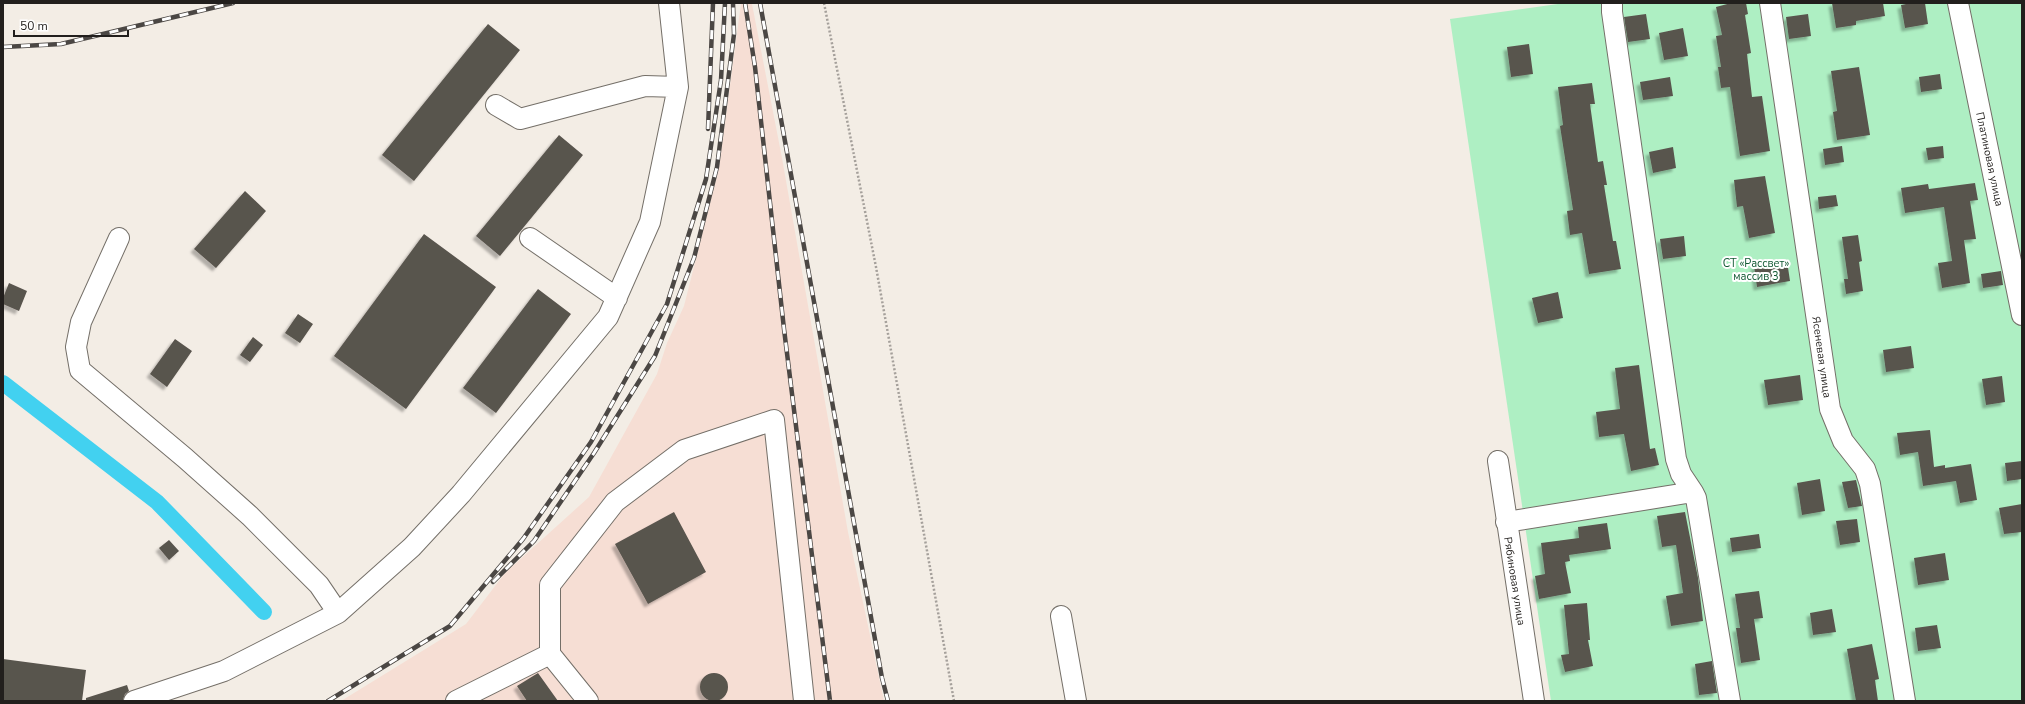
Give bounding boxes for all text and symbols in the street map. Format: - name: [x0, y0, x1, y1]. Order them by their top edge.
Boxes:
- scale bar: [14, 12, 128, 38]
- text: 50 m: [20, 18, 48, 34]
- street label: Платиновая улица: [1972, 111, 2007, 208]
- park label: СТ «Рассвет» массив 3: [1723, 256, 1789, 284]
- street label: Ясеневая улица: [1808, 315, 1835, 399]
- street label: Рябиновая улица: [1500, 536, 1529, 627]

